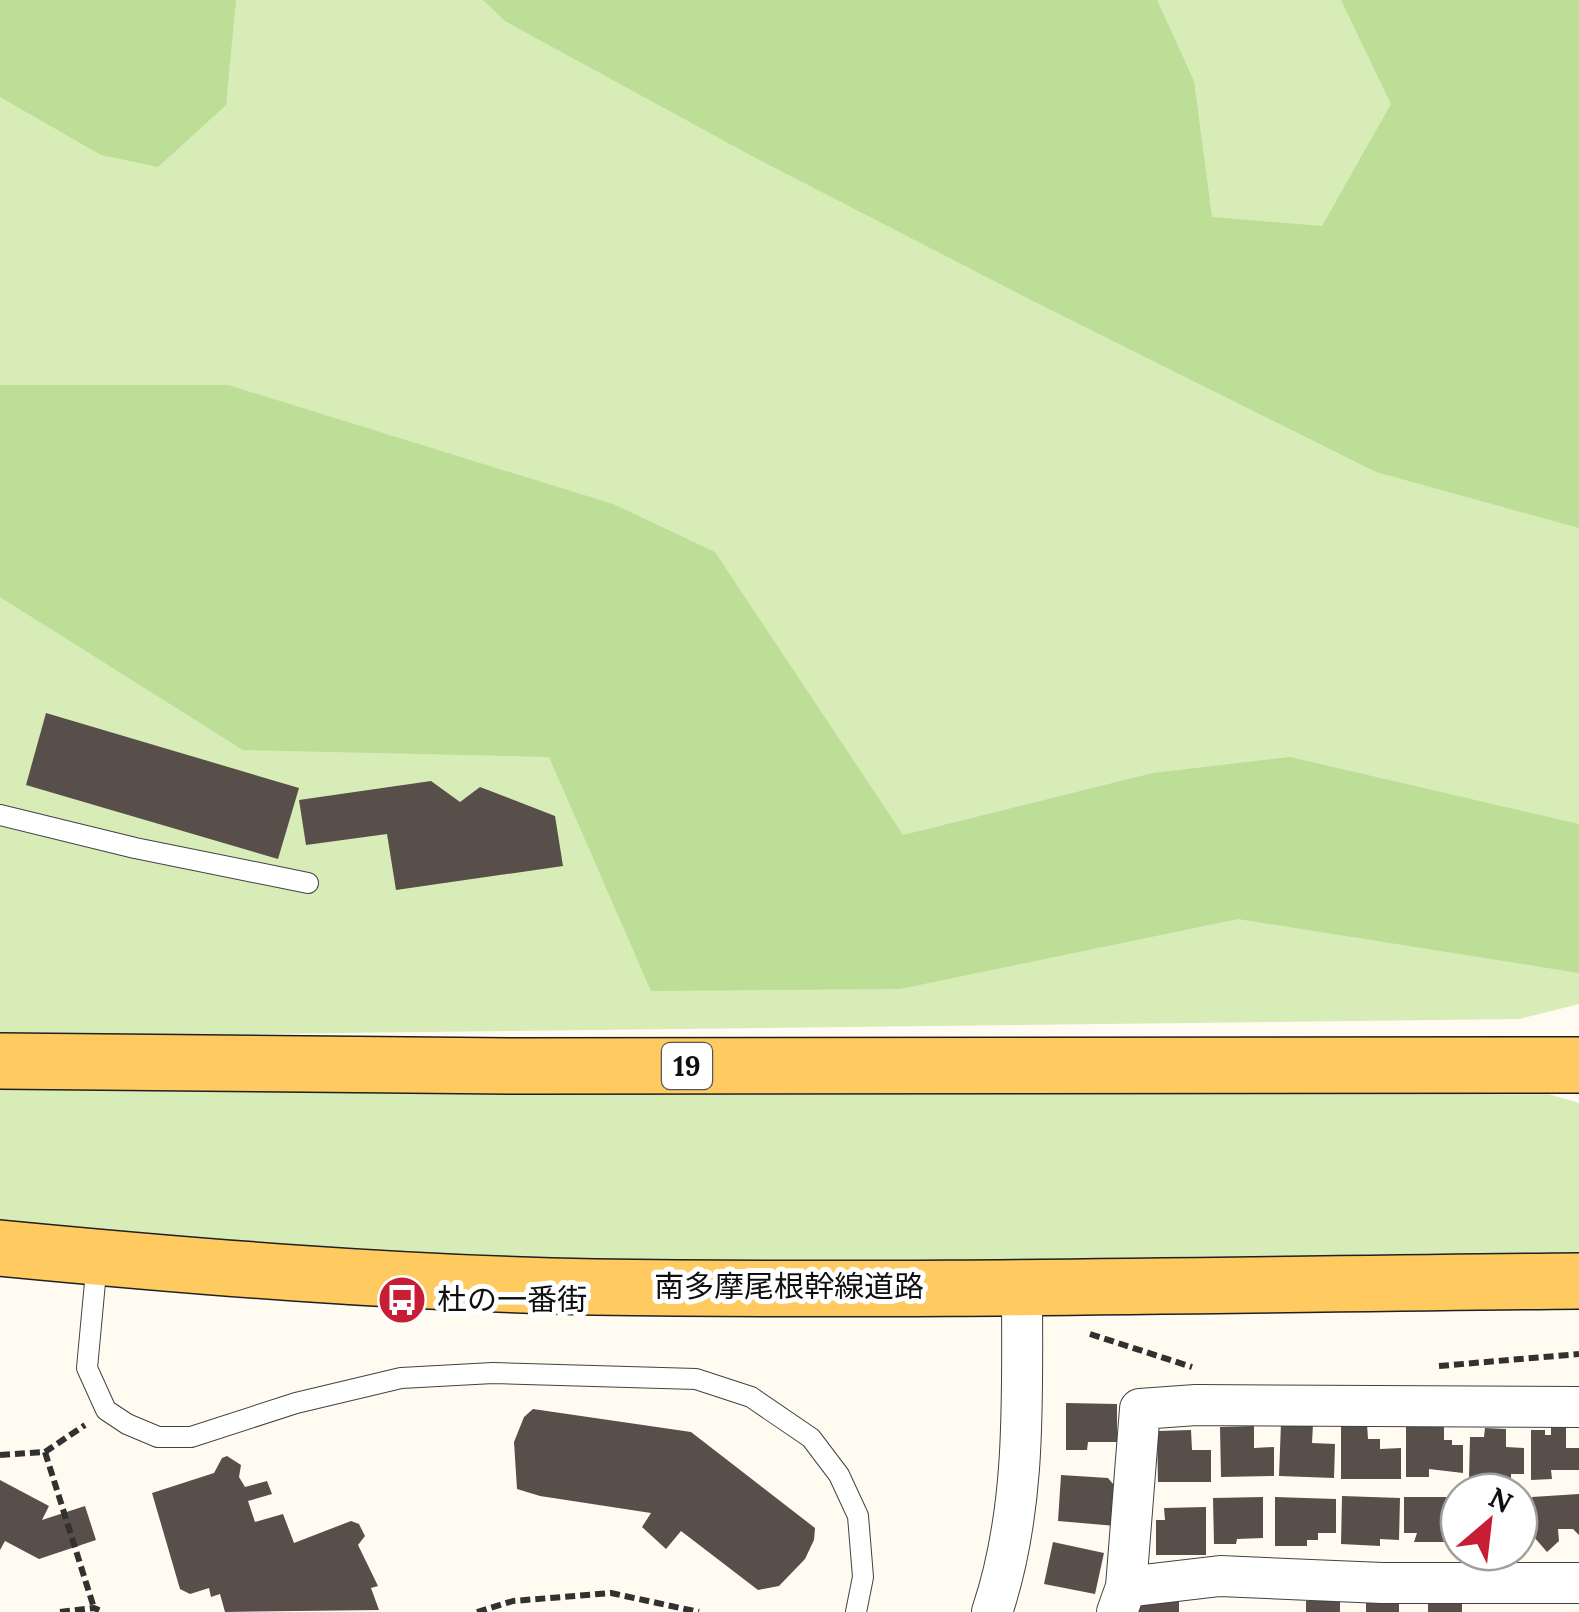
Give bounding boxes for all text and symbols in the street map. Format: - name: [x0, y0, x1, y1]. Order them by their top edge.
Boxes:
- road number: 19: [662, 1043, 712, 1089]
- street label: 南多摩尾根幹線道路: [654, 1267, 924, 1305]
- bus stop icon: 杜の一番街: [376, 1274, 428, 1326]
- place label: 杜の一番街: [437, 1280, 587, 1318]
- north arrow: [1439, 1472, 1539, 1572]
- text: N: [1483, 1479, 1519, 1521]

